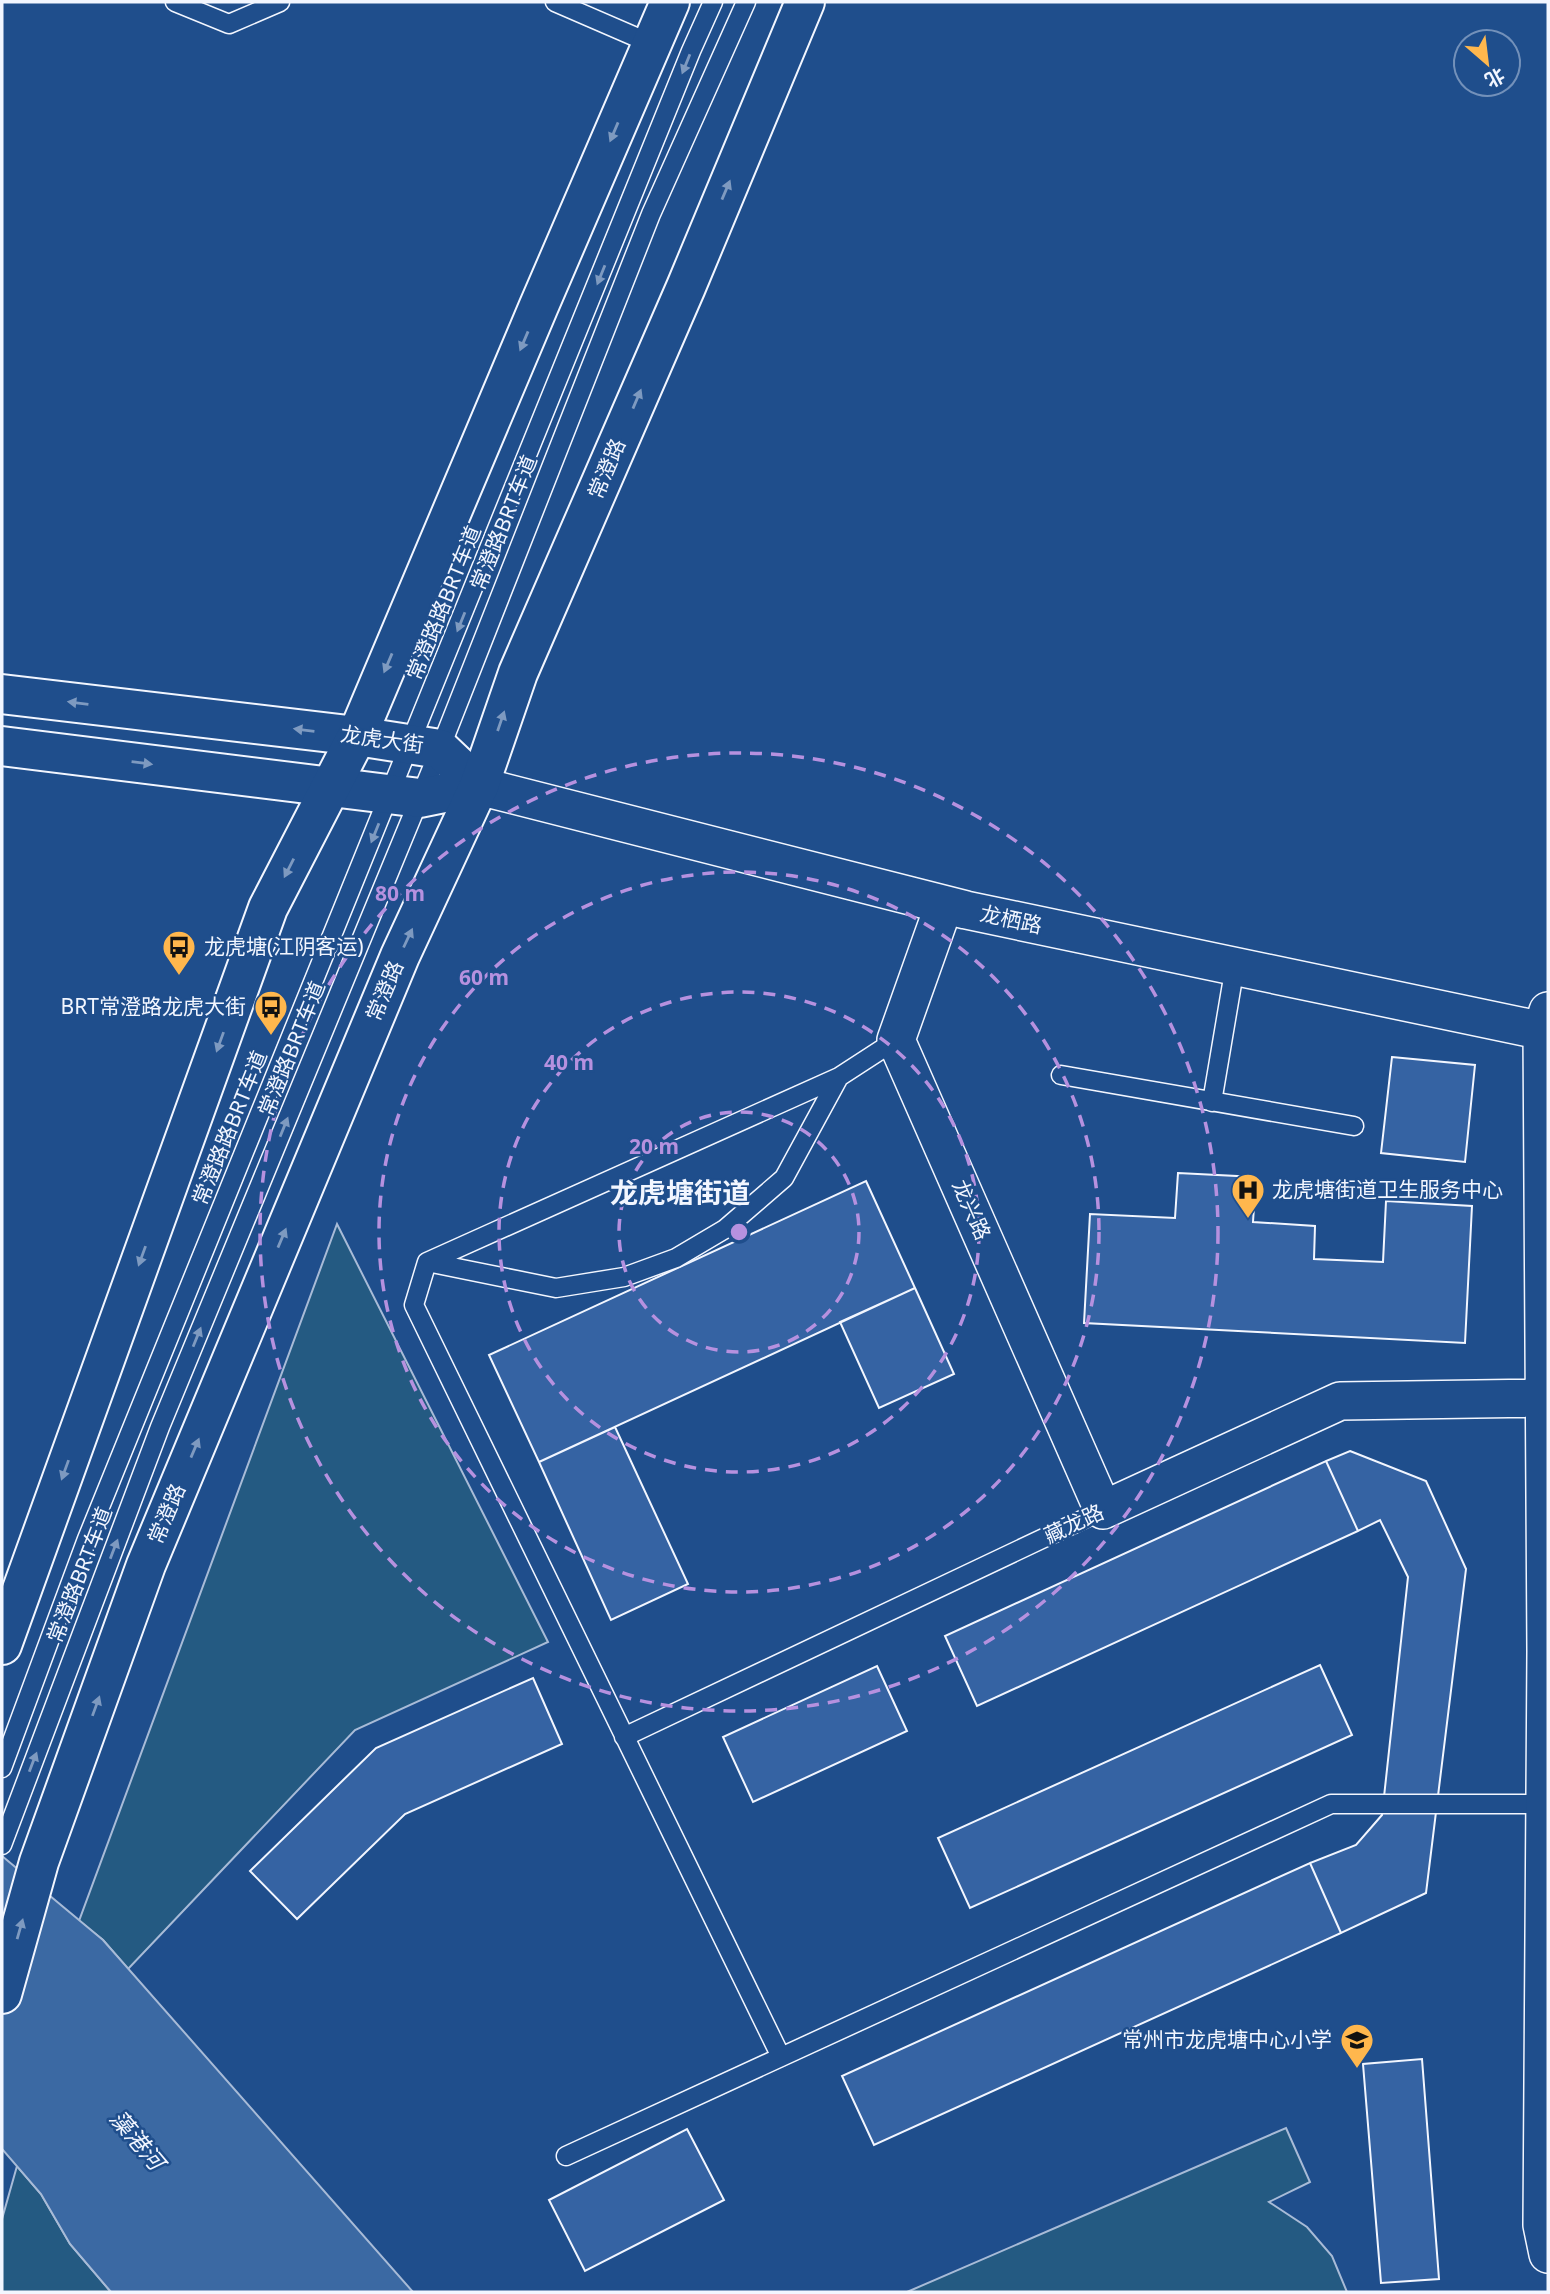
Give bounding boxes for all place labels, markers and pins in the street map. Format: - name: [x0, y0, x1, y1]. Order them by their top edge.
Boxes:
- bus stop icon: 龙虎塘(江阴客运): [160, 928, 198, 977]
- place label: 龙虎塘(江阴客运): [204, 932, 364, 960]
- bus stop icon: BRT常澄路龙虎大街: [252, 988, 290, 1037]
- place label: BRT常澄路龙虎大街: [61, 992, 246, 1020]
- hospital icon: 龙虎塘街道卫生服务中心: [1229, 1171, 1267, 1220]
- place label: 龙虎塘街道卫生服务中心: [1272, 1175, 1503, 1203]
- centre of rings: [727, 1220, 751, 1244]
- school or university icon: 常州市龙虎塘中心小学: [1338, 2021, 1376, 2070]
- place label: 常州市龙虎塘中心小学: [1122, 2025, 1332, 2053]

